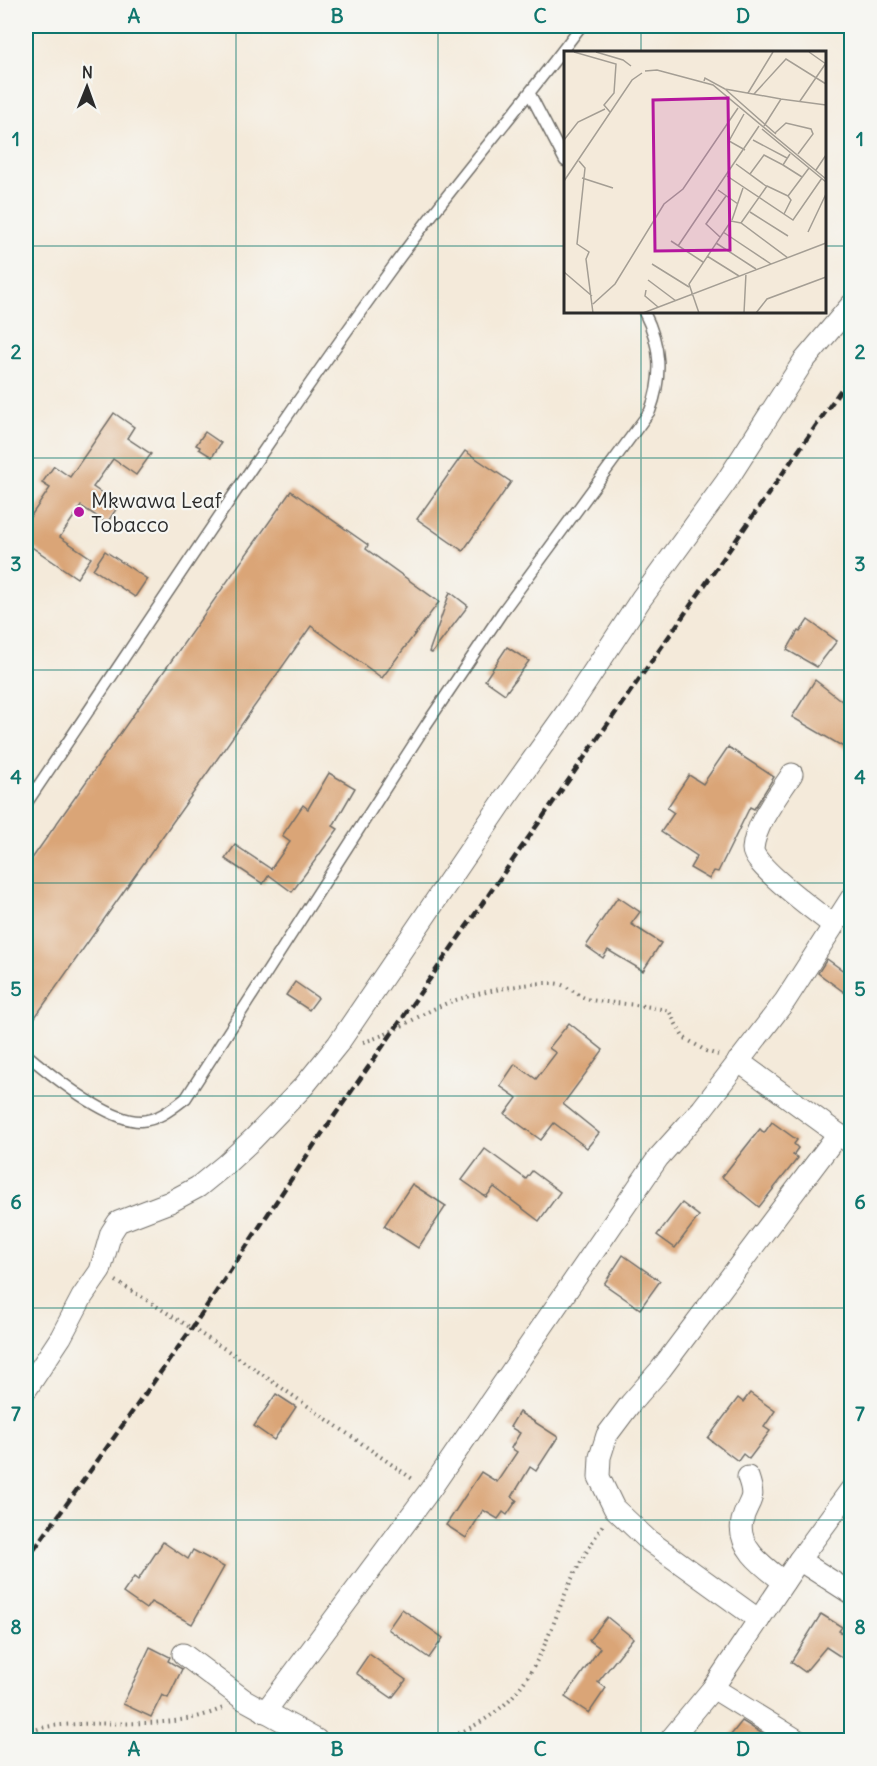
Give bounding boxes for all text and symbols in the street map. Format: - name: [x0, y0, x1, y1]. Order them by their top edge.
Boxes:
- text: A: [128, 3, 141, 28]
- text: B: [330, 3, 344, 28]
- text: C: [533, 3, 547, 28]
- text: D: [736, 3, 750, 28]
- inset map: [564, 51, 826, 314]
- north arrow: [57, 57, 117, 117]
- text: N: [82, 62, 93, 82]
- text: 1: [12, 126, 20, 151]
- text: 1: [856, 126, 864, 151]
- text: 2: [11, 339, 22, 364]
- text: 2: [855, 339, 866, 364]
- place label: Mkwawa Leaf Tobacco: [91, 487, 223, 538]
- marker: Mkwawa Leaf Tobacco: [72, 505, 86, 519]
- text: 3: [10, 551, 22, 576]
- text: 3: [854, 551, 866, 576]
- text: 4: [10, 764, 22, 789]
- text: 4: [854, 764, 866, 789]
- text: 5: [10, 976, 22, 1001]
- text: 5: [854, 976, 866, 1001]
- text: 6: [10, 1189, 22, 1214]
- text: 6: [854, 1189, 866, 1214]
- text: 7: [11, 1401, 21, 1426]
- text: 7: [855, 1401, 865, 1426]
- text: 8: [10, 1614, 22, 1639]
- text: 8: [854, 1614, 866, 1639]
- text: A: [128, 1736, 141, 1761]
- text: B: [330, 1736, 344, 1761]
- text: C: [533, 1736, 547, 1761]
- text: D: [736, 1736, 750, 1761]

